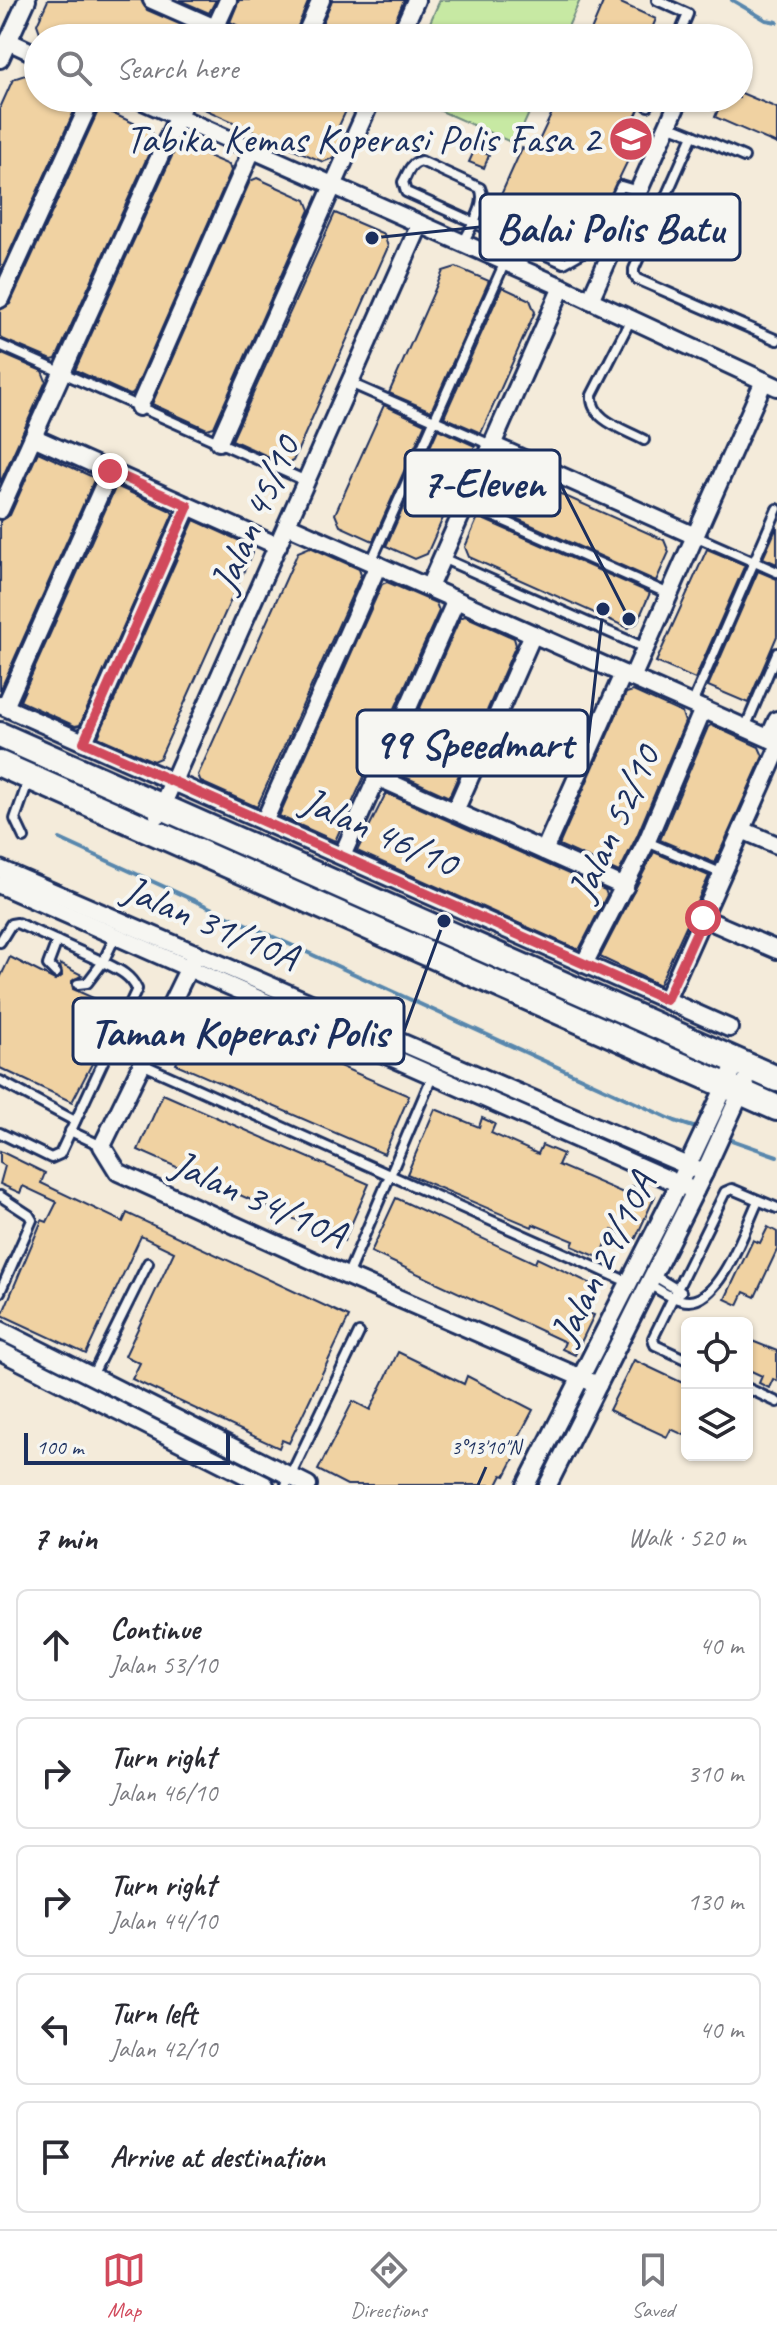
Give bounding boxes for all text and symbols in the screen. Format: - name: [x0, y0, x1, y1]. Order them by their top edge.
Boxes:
- search box: [24, 24, 753, 112]
- icon: search: [52, 46, 96, 90]
- text: Search here: [116, 49, 238, 87]
- place label: Tabika Kemas Koperasi Polis Fasa 2: [125, 114, 603, 164]
- school or university icon: Tabika Kemas Koperasi Polis Fasa 2: [607, 115, 655, 163]
- callout: Balai Polis Batu: [480, 194, 740, 260]
- text: Balai Polis Batu: [496, 202, 727, 255]
- street label: Jalan 45/10: [198, 426, 313, 601]
- callout: 7-Eleven: [405, 450, 560, 516]
- route end: [92, 453, 128, 489]
- text: 7-Eleven: [421, 457, 547, 510]
- callout: 99 Speedmart: [357, 710, 588, 776]
- text: 99 Speedmart: [373, 718, 578, 771]
- street label: Jalan 52/10: [556, 735, 673, 910]
- street label: Jalan 46/10: [293, 775, 468, 890]
- street label: Jalan 31/10A: [114, 863, 308, 983]
- route start: [685, 900, 721, 936]
- callout: Taman Koperasi Polis: [73, 998, 404, 1064]
- text: Taman Koperasi Polis: [89, 1006, 393, 1059]
- street label: Jalan 34/10A: [162, 1138, 355, 1260]
- street label: Jalan 29/10A: [538, 1162, 668, 1354]
- map controls: [681, 1317, 753, 1461]
- button: locate: [681, 1317, 753, 1389]
- button: layers: [681, 1389, 753, 1461]
- scale bar: [24, 1429, 230, 1465]
- text: 100 m: [36, 1433, 83, 1461]
- text: 3°13'10"N: [451, 1435, 524, 1460]
- text: 7 min: [32, 1516, 97, 1559]
- text: Walk · 520 m: [628, 1521, 745, 1554]
- text: Continue: [110, 1610, 200, 1648]
- icon: ahead: [34, 1623, 78, 1667]
- text: 40 m: [699, 1629, 743, 1662]
- text: Jalan 53/10: [110, 1648, 217, 1681]
- text: Turn right: [110, 1738, 215, 1776]
- icon: right: [34, 1751, 78, 1795]
- text: 310 m: [687, 1757, 743, 1790]
- text: Jalan 46/10: [110, 1776, 217, 1809]
- text: Turn right: [110, 1866, 215, 1904]
- icon: right: [34, 1879, 78, 1923]
- text: 130 m: [687, 1885, 743, 1918]
- text: Jalan 44/10: [110, 1904, 217, 1937]
- text: Turn left: [110, 1994, 197, 2032]
- icon: left: [34, 2007, 78, 2051]
- text: 40 m: [699, 2013, 743, 2046]
- text: Jalan 42/10: [110, 2032, 217, 2065]
- icon: arrive: [34, 2135, 78, 2179]
- text: Arrive at destination: [110, 2138, 325, 2176]
- tab: Map: [102, 2248, 146, 2324]
- tab: Directions: [350, 2248, 427, 2324]
- tab: Saved: [631, 2248, 675, 2324]

